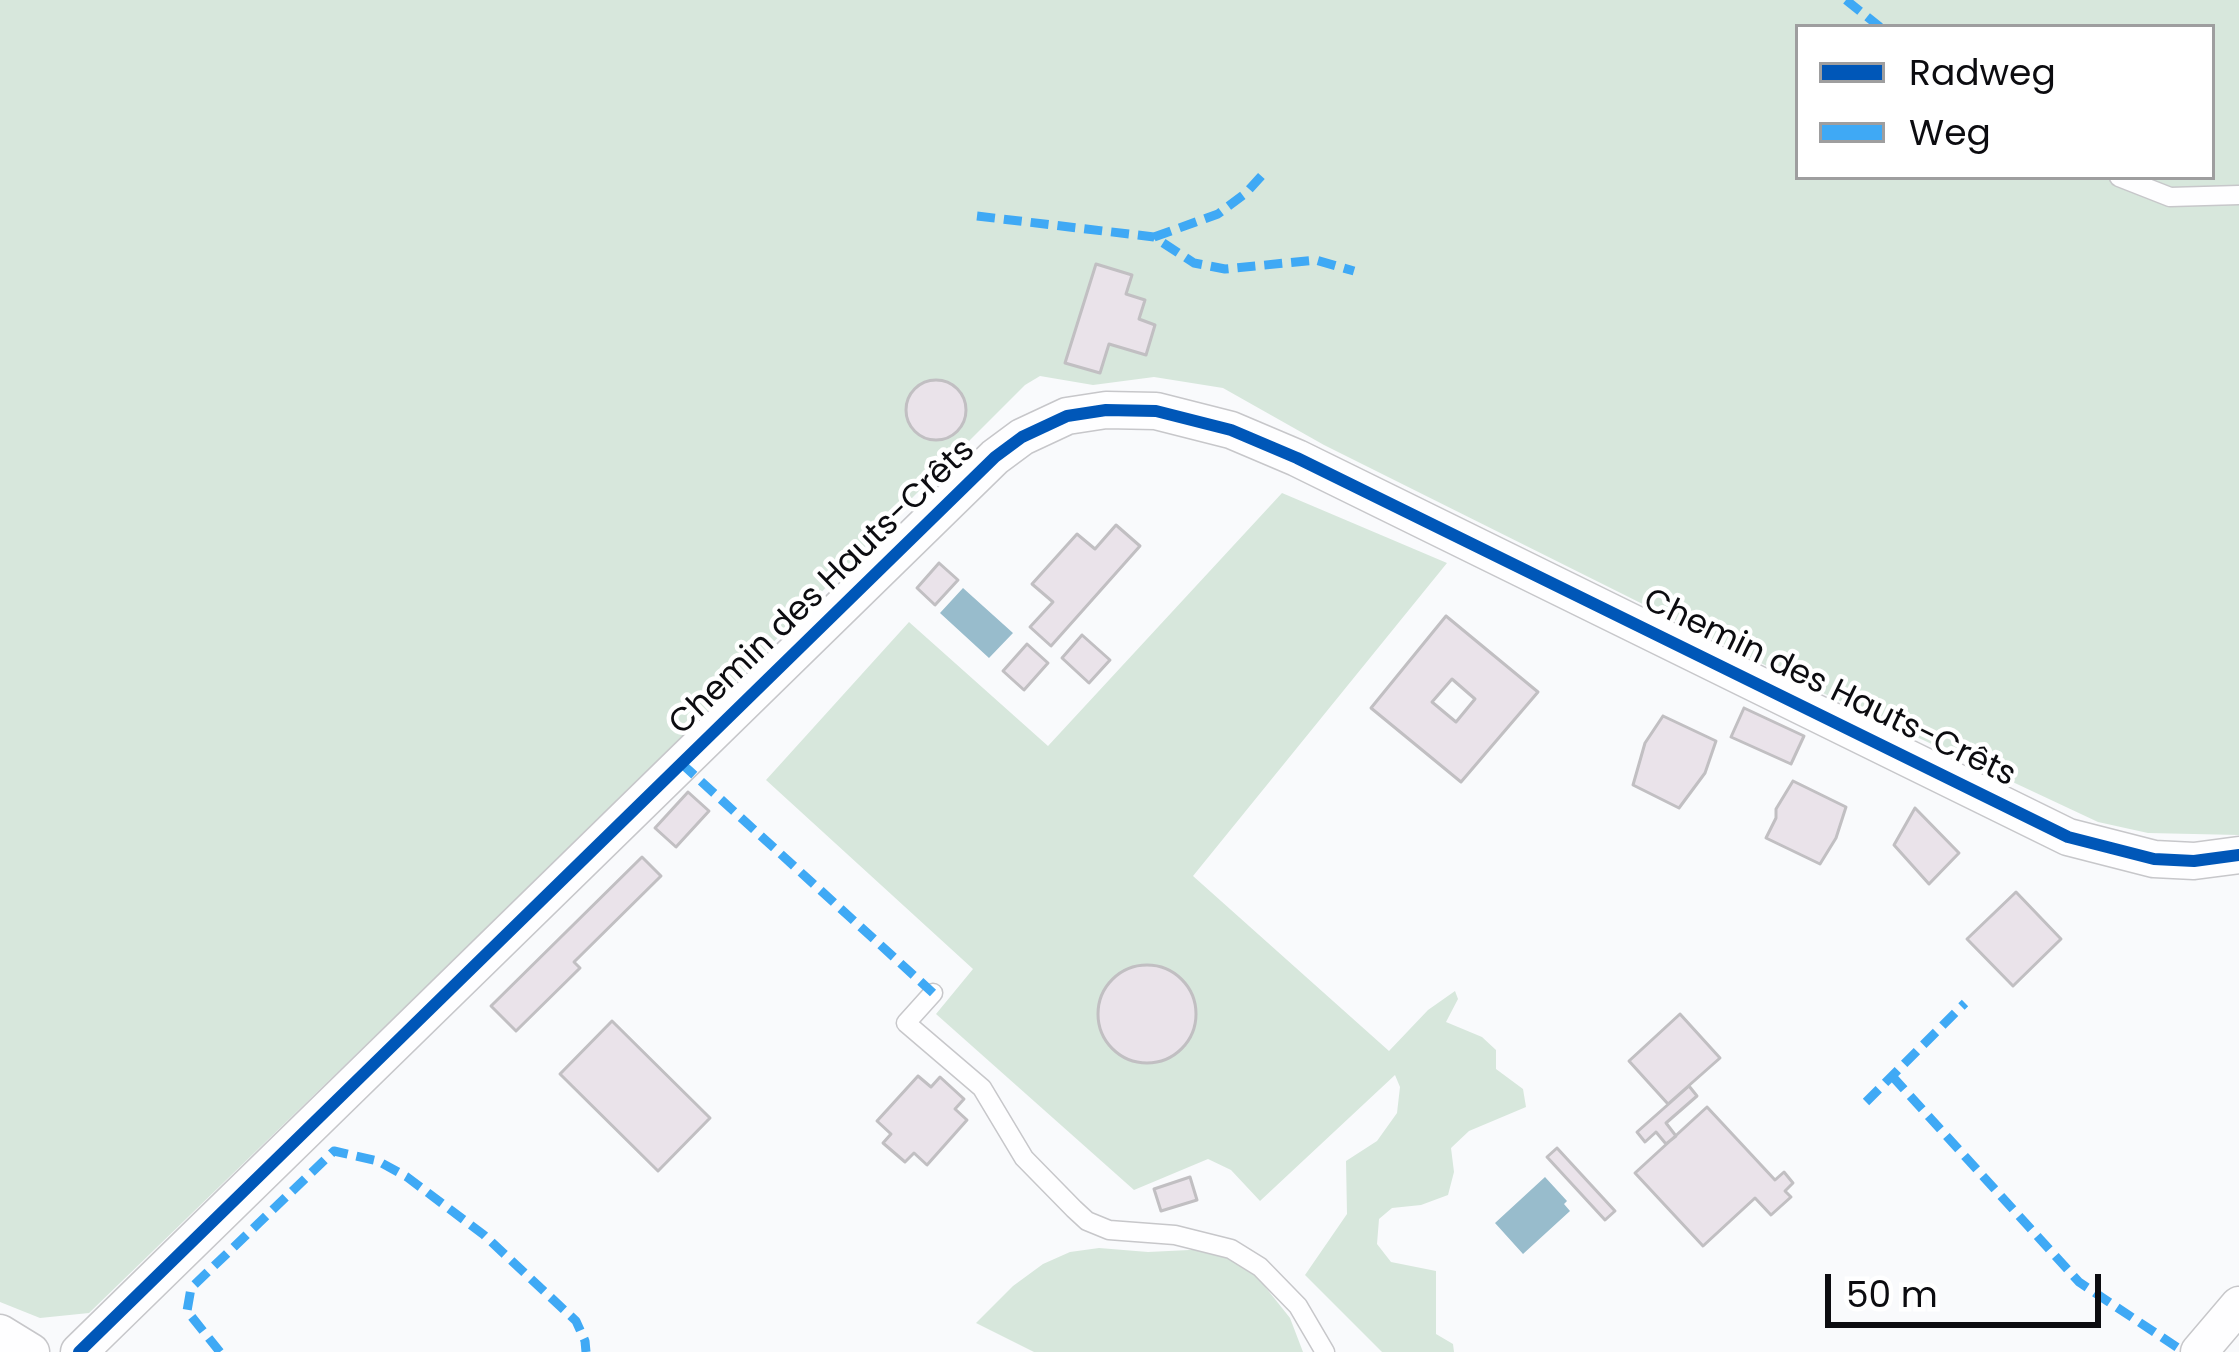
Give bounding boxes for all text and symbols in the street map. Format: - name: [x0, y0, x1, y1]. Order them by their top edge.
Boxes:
- legend: [1795, 24, 2215, 180]
- text: Radweg: [1909, 47, 2056, 98]
- text: Weg: [1909, 107, 1991, 158]
- street label: Chemin des Hauts-Crêts: [662, 432, 984, 744]
- street label: Chemin des Hauts-Crêts: [1636, 582, 2022, 796]
- scale bar: [1831, 1250, 2107, 1324]
- text: 50 m: [1846, 1269, 1938, 1320]

